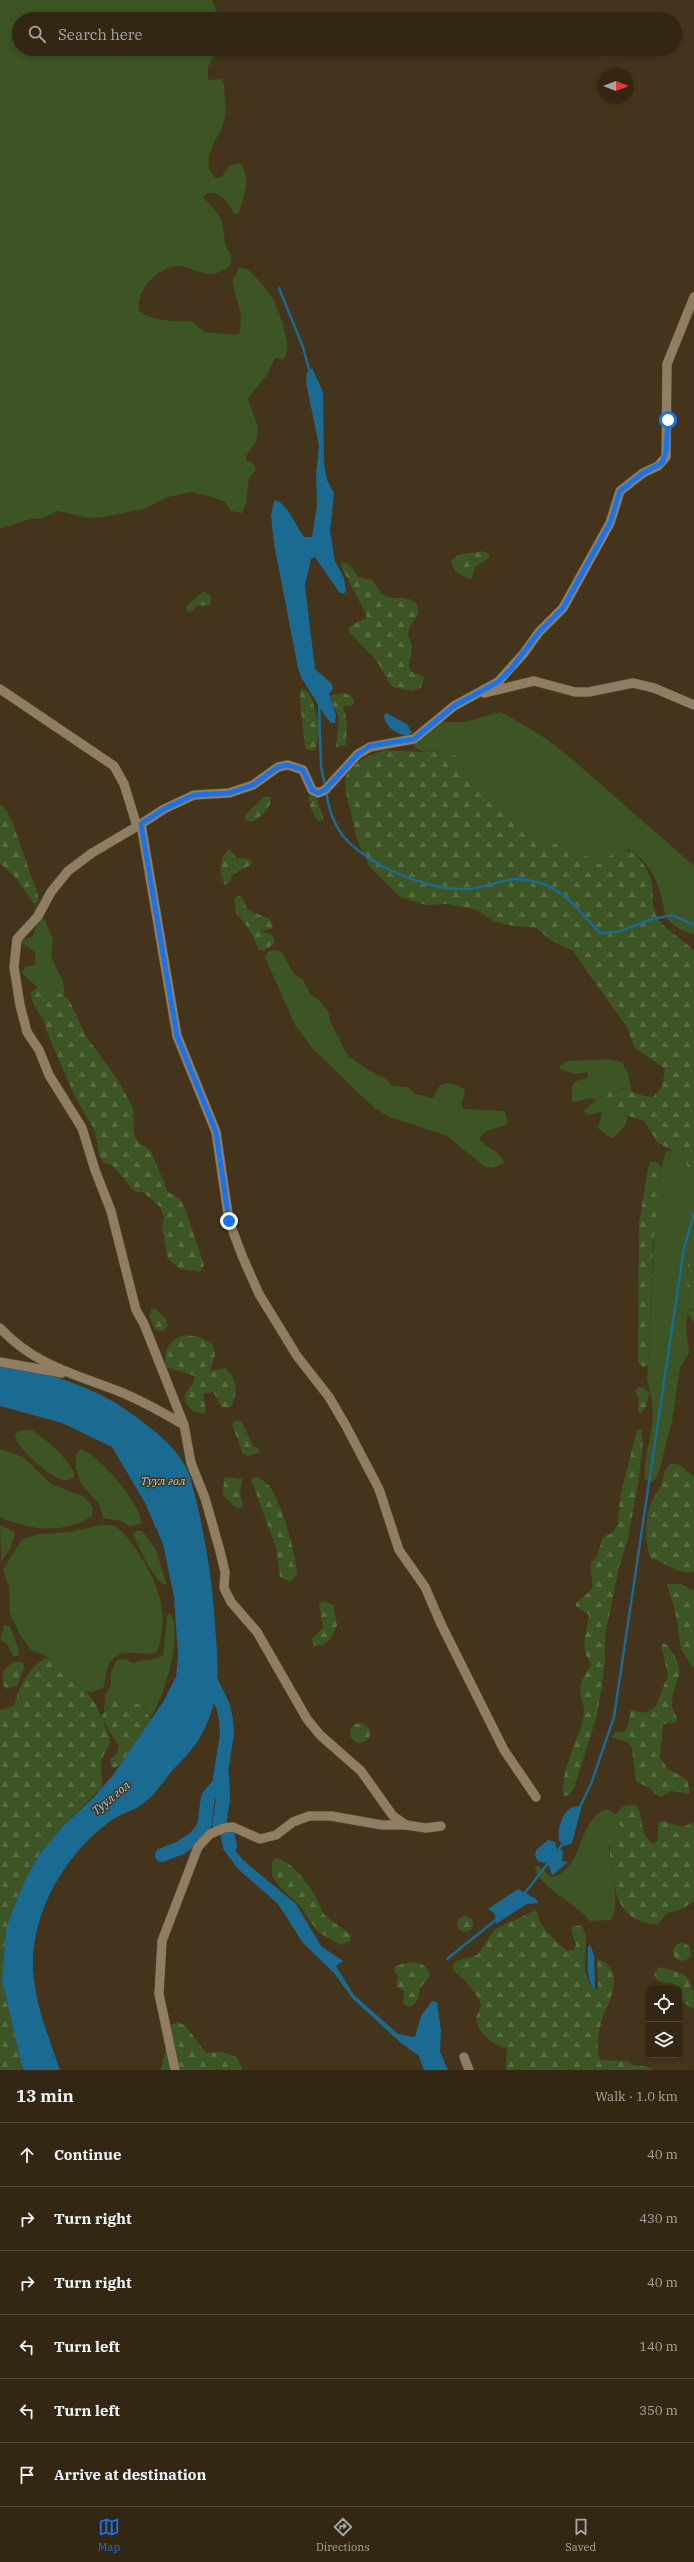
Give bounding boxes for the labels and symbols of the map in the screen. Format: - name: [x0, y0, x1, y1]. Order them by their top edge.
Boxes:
- north arrow: [598, 68, 634, 104]
- route start: [659, 411, 677, 429]
- route end: [220, 1212, 238, 1230]
- water label: Туул гол: [140, 1473, 186, 1488]
- water label: Туул гол: [89, 1777, 133, 1818]

